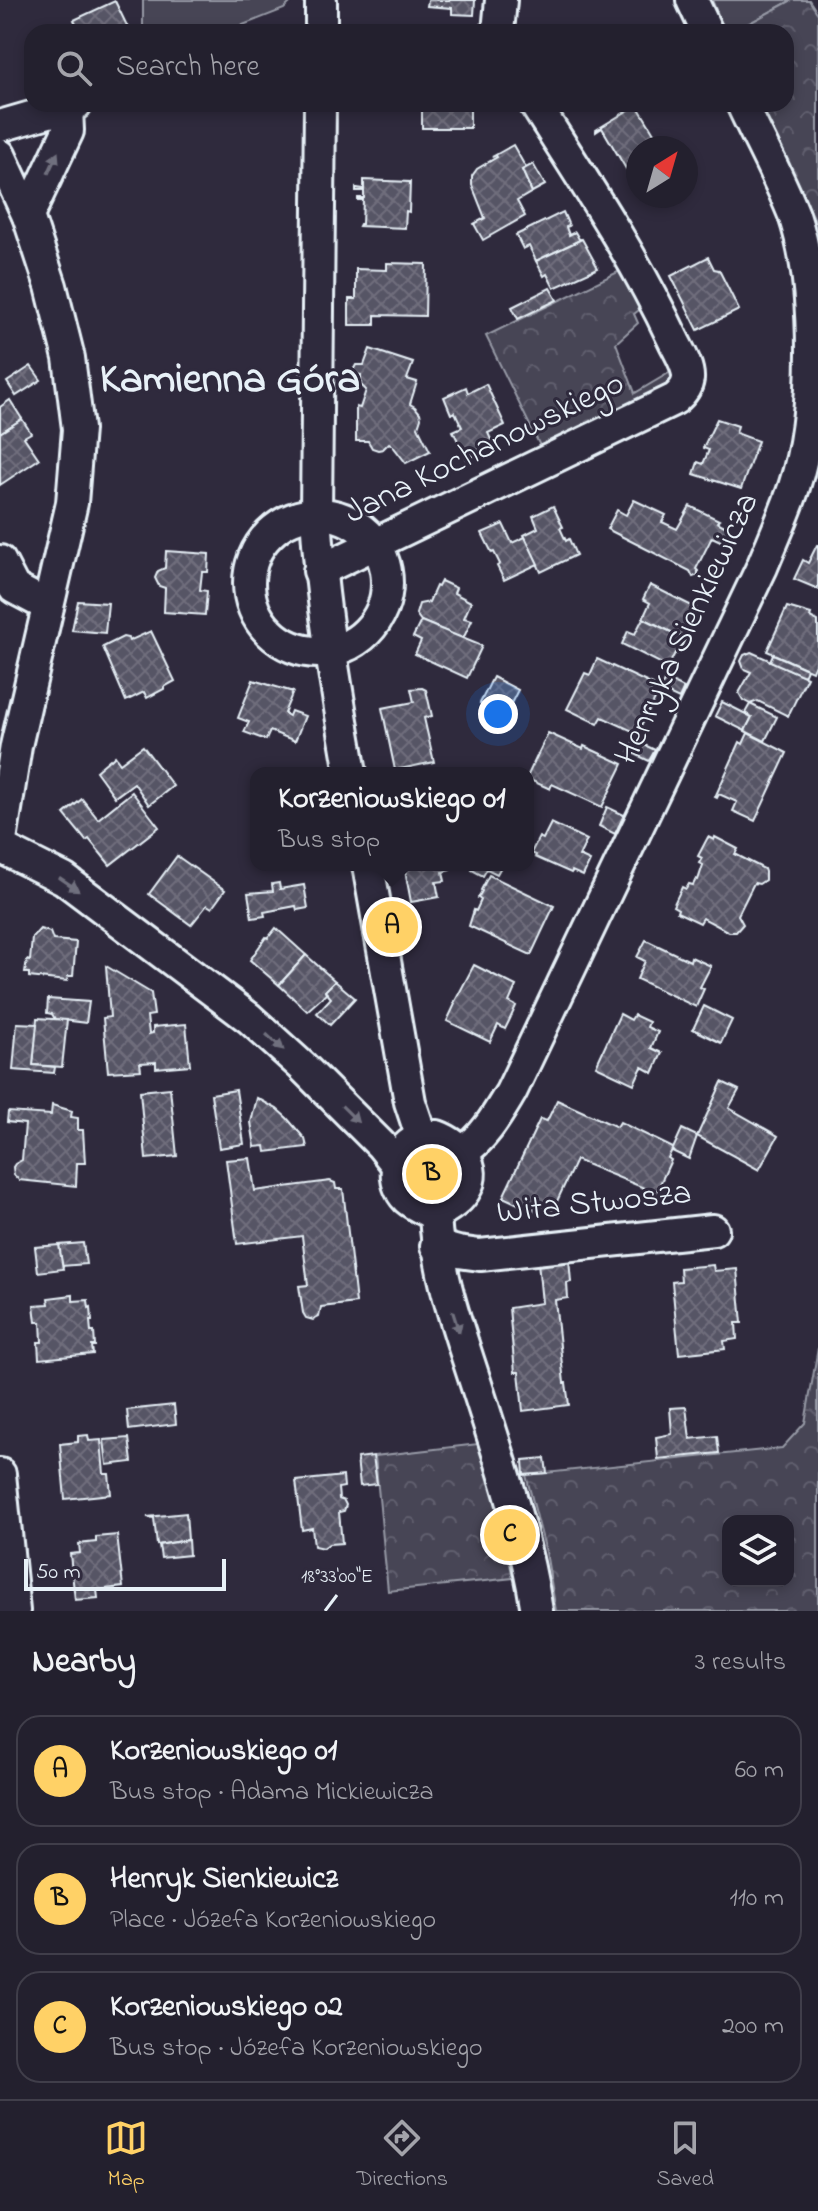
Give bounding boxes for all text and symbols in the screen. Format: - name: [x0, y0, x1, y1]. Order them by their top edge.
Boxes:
- search box: [24, 24, 794, 112]
- icon: search: [52, 46, 96, 90]
- text: Search here: [116, 46, 260, 90]
- north arrow: [626, 136, 698, 208]
- one-way arrow: [46, 151, 60, 175]
- district label: Kamienna Góra: [100, 350, 360, 411]
- street label: Jana Kochanowskiego: [337, 360, 633, 538]
- street label: Henryka Sienkiewicza: [603, 485, 773, 773]
- your location: [478, 694, 518, 734]
- popup: [250, 767, 534, 871]
- text: Korzeniowskiego 01: [278, 778, 506, 822]
- text: Bus stop: [278, 822, 380, 860]
- one-way arrow: [58, 876, 79, 891]
- pin: A: [366, 897, 418, 957]
- one-way arrow: [266, 1032, 285, 1050]
- one-way arrow: [340, 1104, 359, 1123]
- pin: B: [406, 1144, 458, 1204]
- street label: Wita Stwosza: [494, 1169, 694, 1239]
- one-way arrow: [450, 1310, 463, 1334]
- pin: C: [484, 1505, 536, 1565]
- map controls: [722, 1515, 794, 1587]
- button: layers: [722, 1515, 794, 1587]
- scale bar: [24, 1555, 226, 1591]
- text: 50 m: [36, 1557, 81, 1589]
- text: 18°33'00"E: [301, 1563, 373, 1592]
- text: Nearby: [32, 1638, 136, 1688]
- text: 3 results: [695, 1644, 786, 1682]
- text: Korzeniowskiego 01: [110, 1730, 337, 1774]
- text: A: [52, 1752, 68, 1790]
- text: 60 m: [735, 1752, 784, 1790]
- text: Bus stop · Adama Mickiewicza: [110, 1774, 434, 1812]
- text: Henryk Sienkiewicz: [110, 1858, 338, 1902]
- text: B: [51, 1880, 69, 1918]
- text: 110 m: [730, 1880, 784, 1918]
- text: Place · Józefa Korzeniowskiego: [110, 1902, 436, 1940]
- text: Korzeniowskiego 02: [110, 1986, 343, 2030]
- text: C: [53, 2008, 67, 2046]
- text: 200 m: [722, 2008, 784, 2046]
- text: Bus stop · Józefa Korzeniowskiego: [110, 2030, 483, 2068]
- tab: Map: [104, 2116, 148, 2196]
- tab: Directions: [357, 2116, 448, 2196]
- tab: Saved: [656, 2116, 714, 2196]

